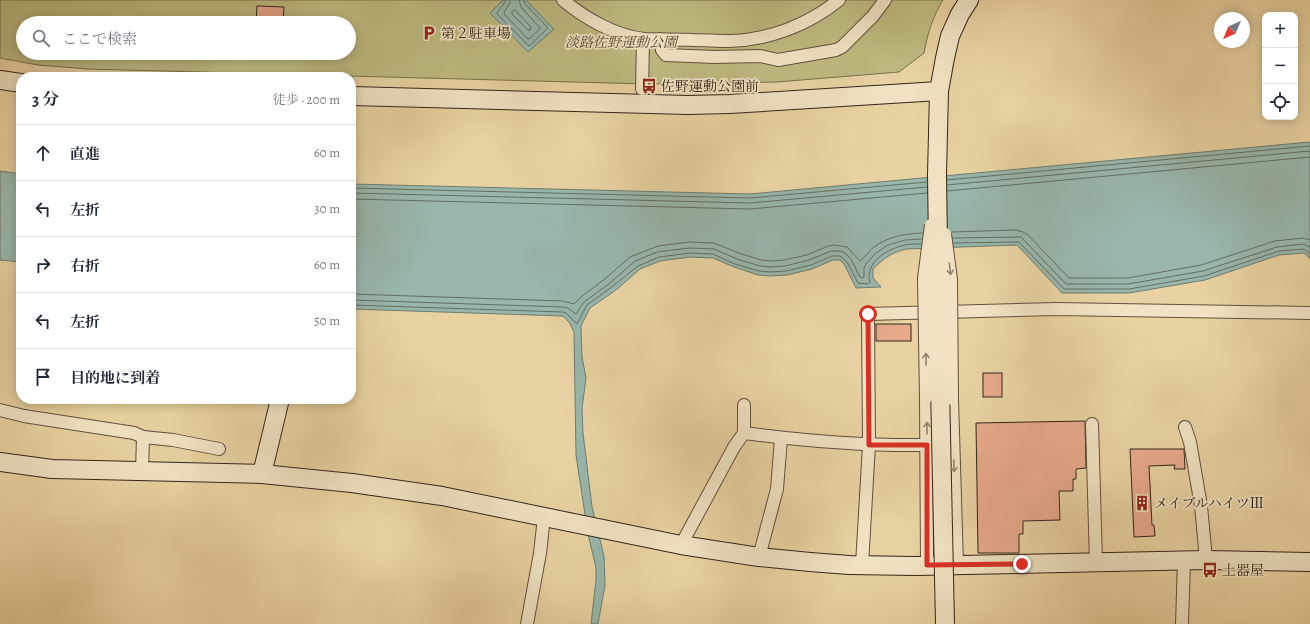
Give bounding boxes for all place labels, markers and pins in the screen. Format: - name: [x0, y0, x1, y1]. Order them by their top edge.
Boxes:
- parking icon: 第２駐車場: [420, 24, 438, 42]
- place label: 第２駐車場: [441, 24, 511, 43]
- bus stop icon: 佐野運動公園前: [640, 77, 658, 95]
- place label: 佐野運動公園前: [661, 77, 759, 96]
- building icon: メイプルハイツⅢ: [1133, 494, 1151, 512]
- place label: メイプルハイツⅢ: [1154, 494, 1264, 513]
- bus stop icon: 土器屋: [1201, 561, 1219, 579]
- place label: 土器屋: [1222, 561, 1264, 580]

